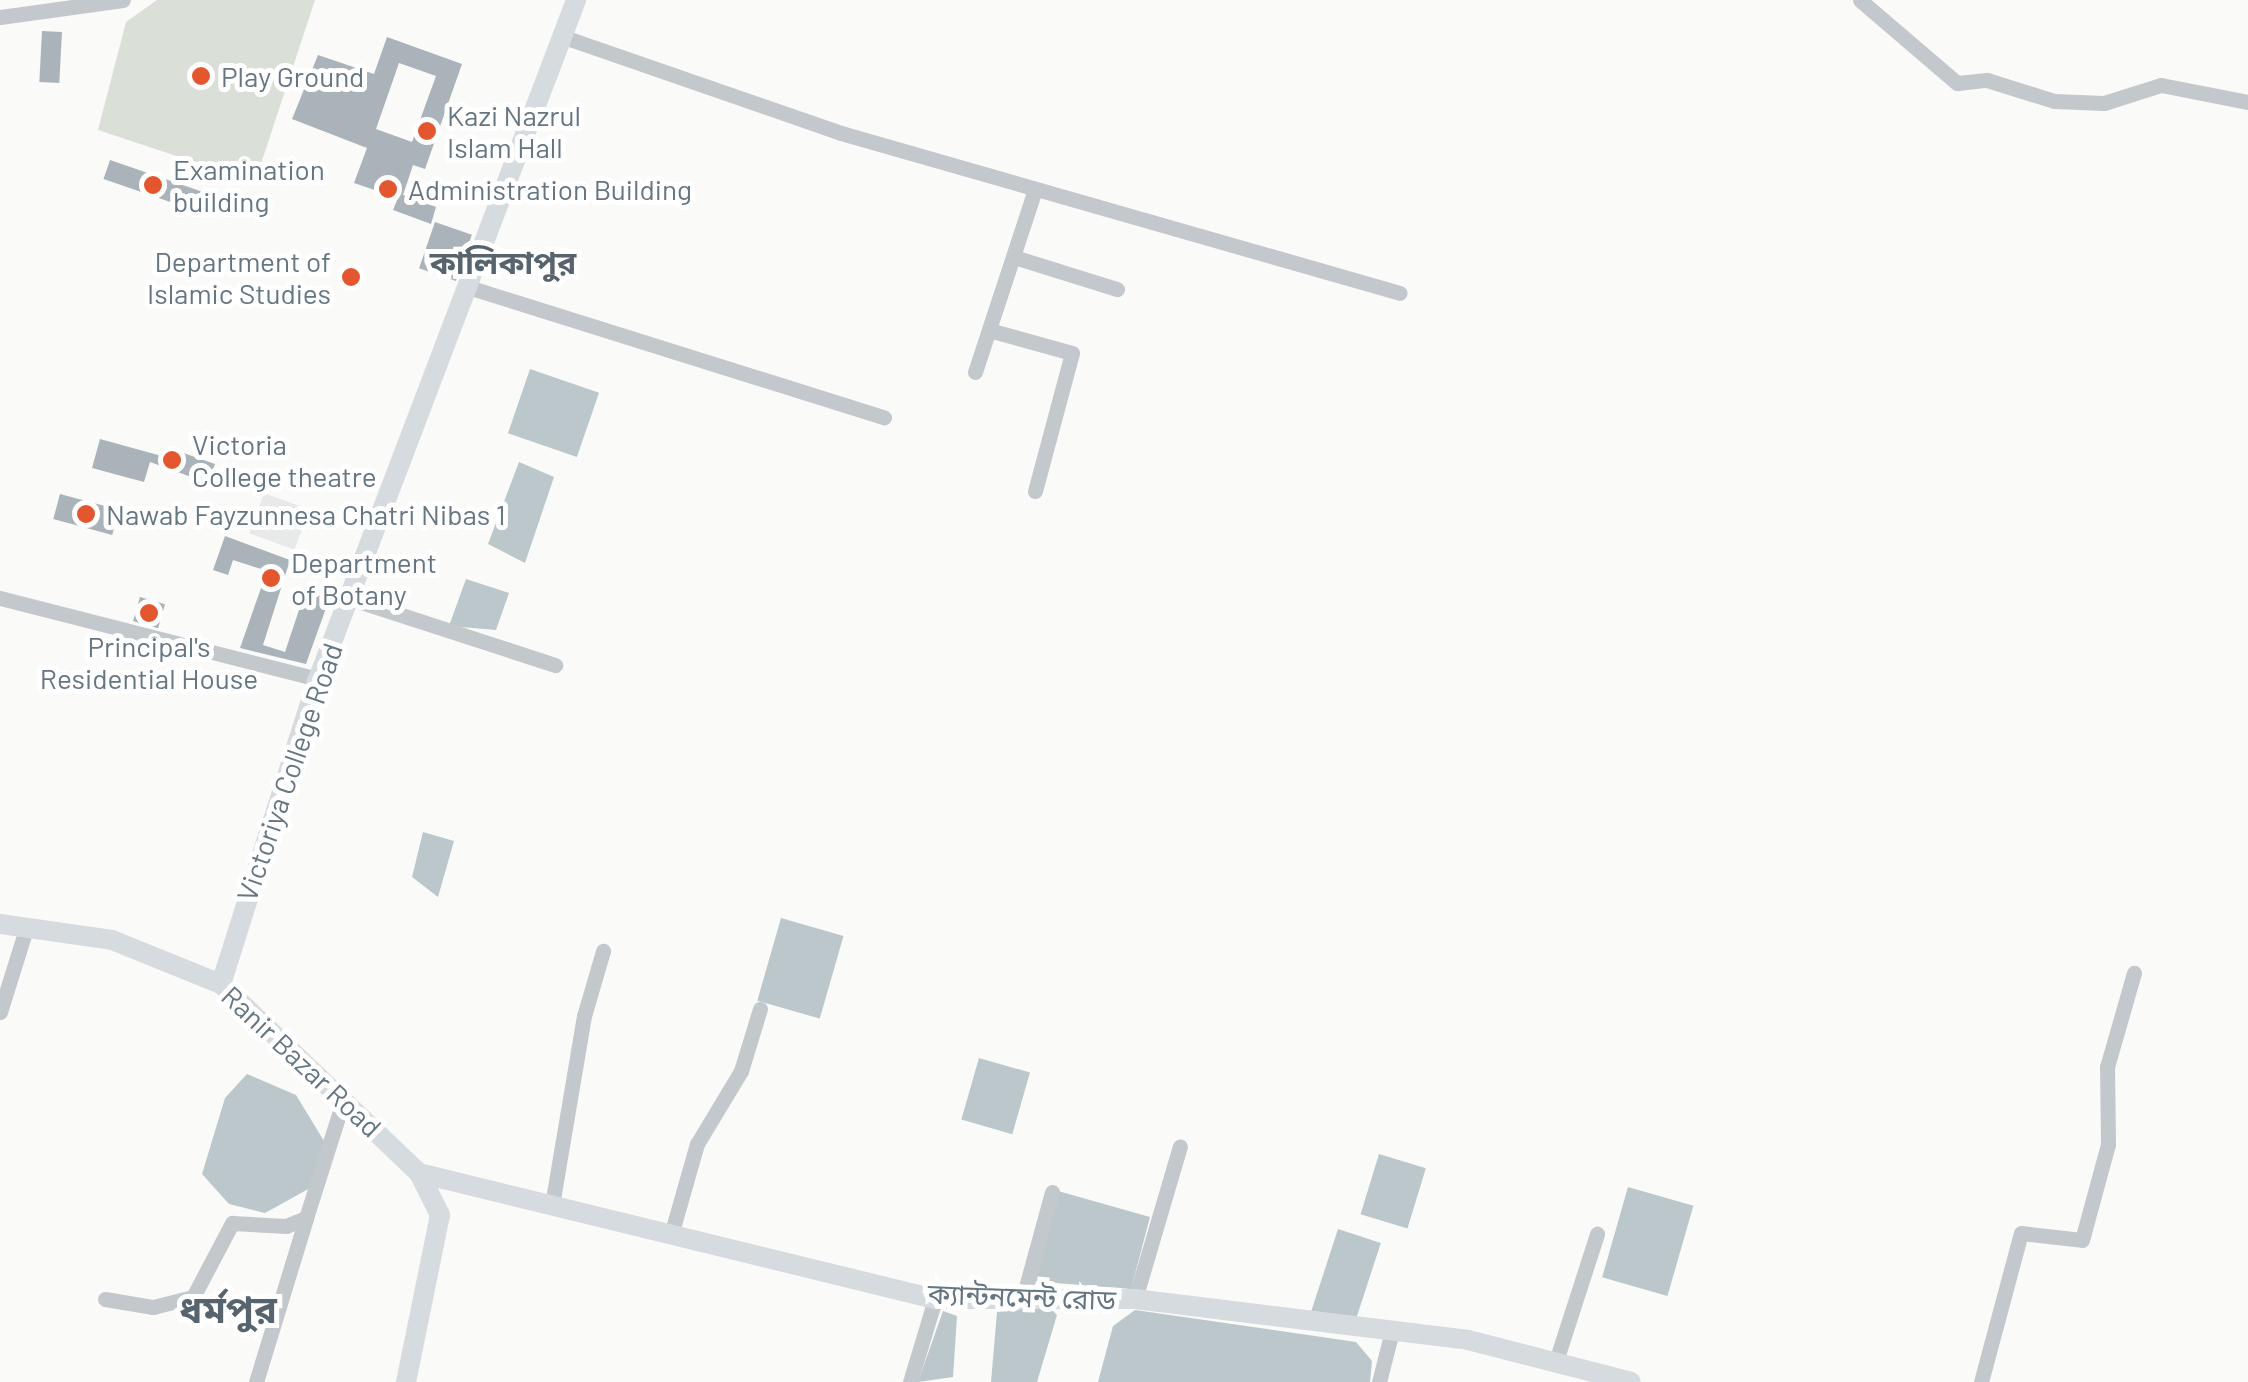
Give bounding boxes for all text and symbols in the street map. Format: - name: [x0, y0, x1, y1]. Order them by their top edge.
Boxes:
- place label: Play Ground: [221, 59, 364, 93]
- marker: Play Ground: [190, 65, 212, 87]
- place label: Kazi Nazrul Islam Hall: [447, 98, 581, 164]
- marker: Kazi Nazrul Islam Hall: [416, 120, 438, 142]
- place label: Examination building: [173, 152, 325, 218]
- place label: Administration Building: [408, 172, 692, 206]
- marker: Examination building: [142, 174, 164, 196]
- marker: Administration Building: [377, 178, 399, 200]
- district label: কালিকাপুর: [430, 242, 576, 280]
- place label: Department of Islamic Studies: [147, 244, 331, 310]
- marker: Department of Islamic Studies: [340, 266, 362, 288]
- place label: Victoria College theatre: [192, 427, 377, 493]
- marker: Victoria College theatre: [161, 449, 183, 471]
- place label: Nawab Fayzunnesa Chatri Nibas 1: [106, 497, 506, 531]
- marker: Nawab Fayzunnesa Chatri Nibas 1: [75, 503, 97, 525]
- place label: Department of Botany: [291, 545, 437, 611]
- marker: Department of Botany: [260, 567, 282, 589]
- marker: Principal's Residential House: [138, 602, 160, 624]
- place label: Principal's Residential House: [40, 629, 258, 695]
- street label: Victoriya College Road: [229, 639, 349, 905]
- street label: Ranir Bazar Road: [215, 979, 389, 1143]
- street label: ক্যান্টনমেন্ট রোড: [927, 1276, 1117, 1316]
- district label: ধর্মপুর: [179, 1286, 277, 1332]

